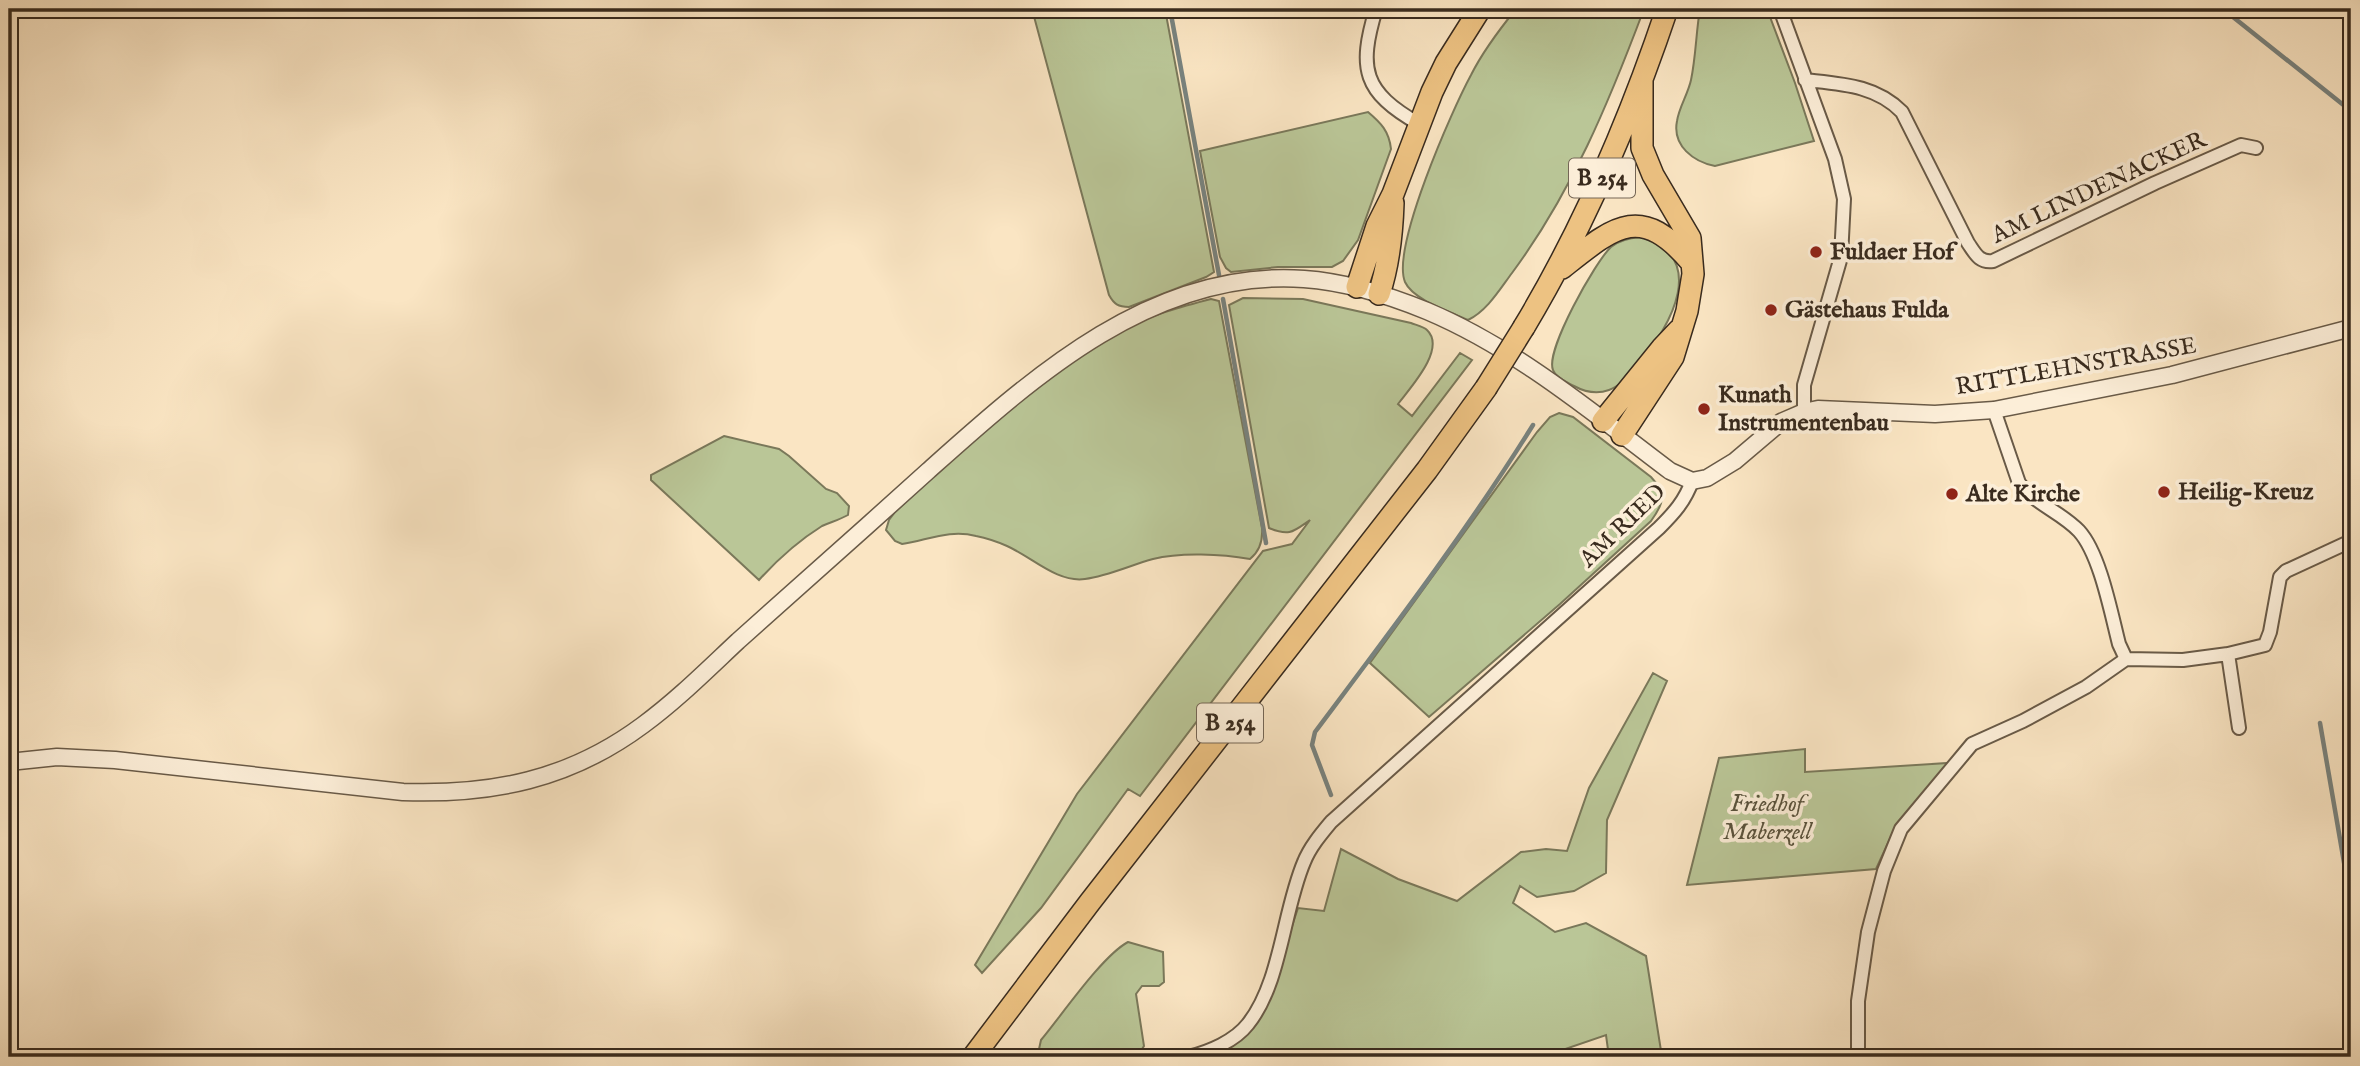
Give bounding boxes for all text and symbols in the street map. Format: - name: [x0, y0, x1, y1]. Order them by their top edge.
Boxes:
- street label: AM LINDENACKER: [1986, 124, 2212, 252]
- road number: B 254: [1569, 158, 1635, 197]
- place label: Fuldaer Hof: [1830, 237, 1958, 268]
- marker: Fuldaer Hof: [1808, 244, 1824, 260]
- place label: Gästehaus Fulda: [1785, 295, 1949, 326]
- marker: Gästehaus Fulda: [1763, 302, 1779, 318]
- street label: RITTLEHNSTRASSE: [1953, 331, 2199, 403]
- place label: Kunath Instrumentenbau: [1718, 380, 1889, 439]
- marker: Kunath Instrumentenbau: [1696, 401, 1712, 417]
- street label: AM RIED: [1573, 477, 1673, 575]
- place label: Heilig-Kreuz: [2178, 477, 2314, 508]
- place label: Alte Kirche: [1965, 479, 2080, 510]
- marker: Heilig-Kreuz: [2156, 484, 2172, 500]
- marker: Alte Kirche: [1944, 486, 1960, 502]
- road number: B 254: [1197, 704, 1263, 743]
- park label: Friedhof Maberzell: [1723, 789, 1814, 848]

